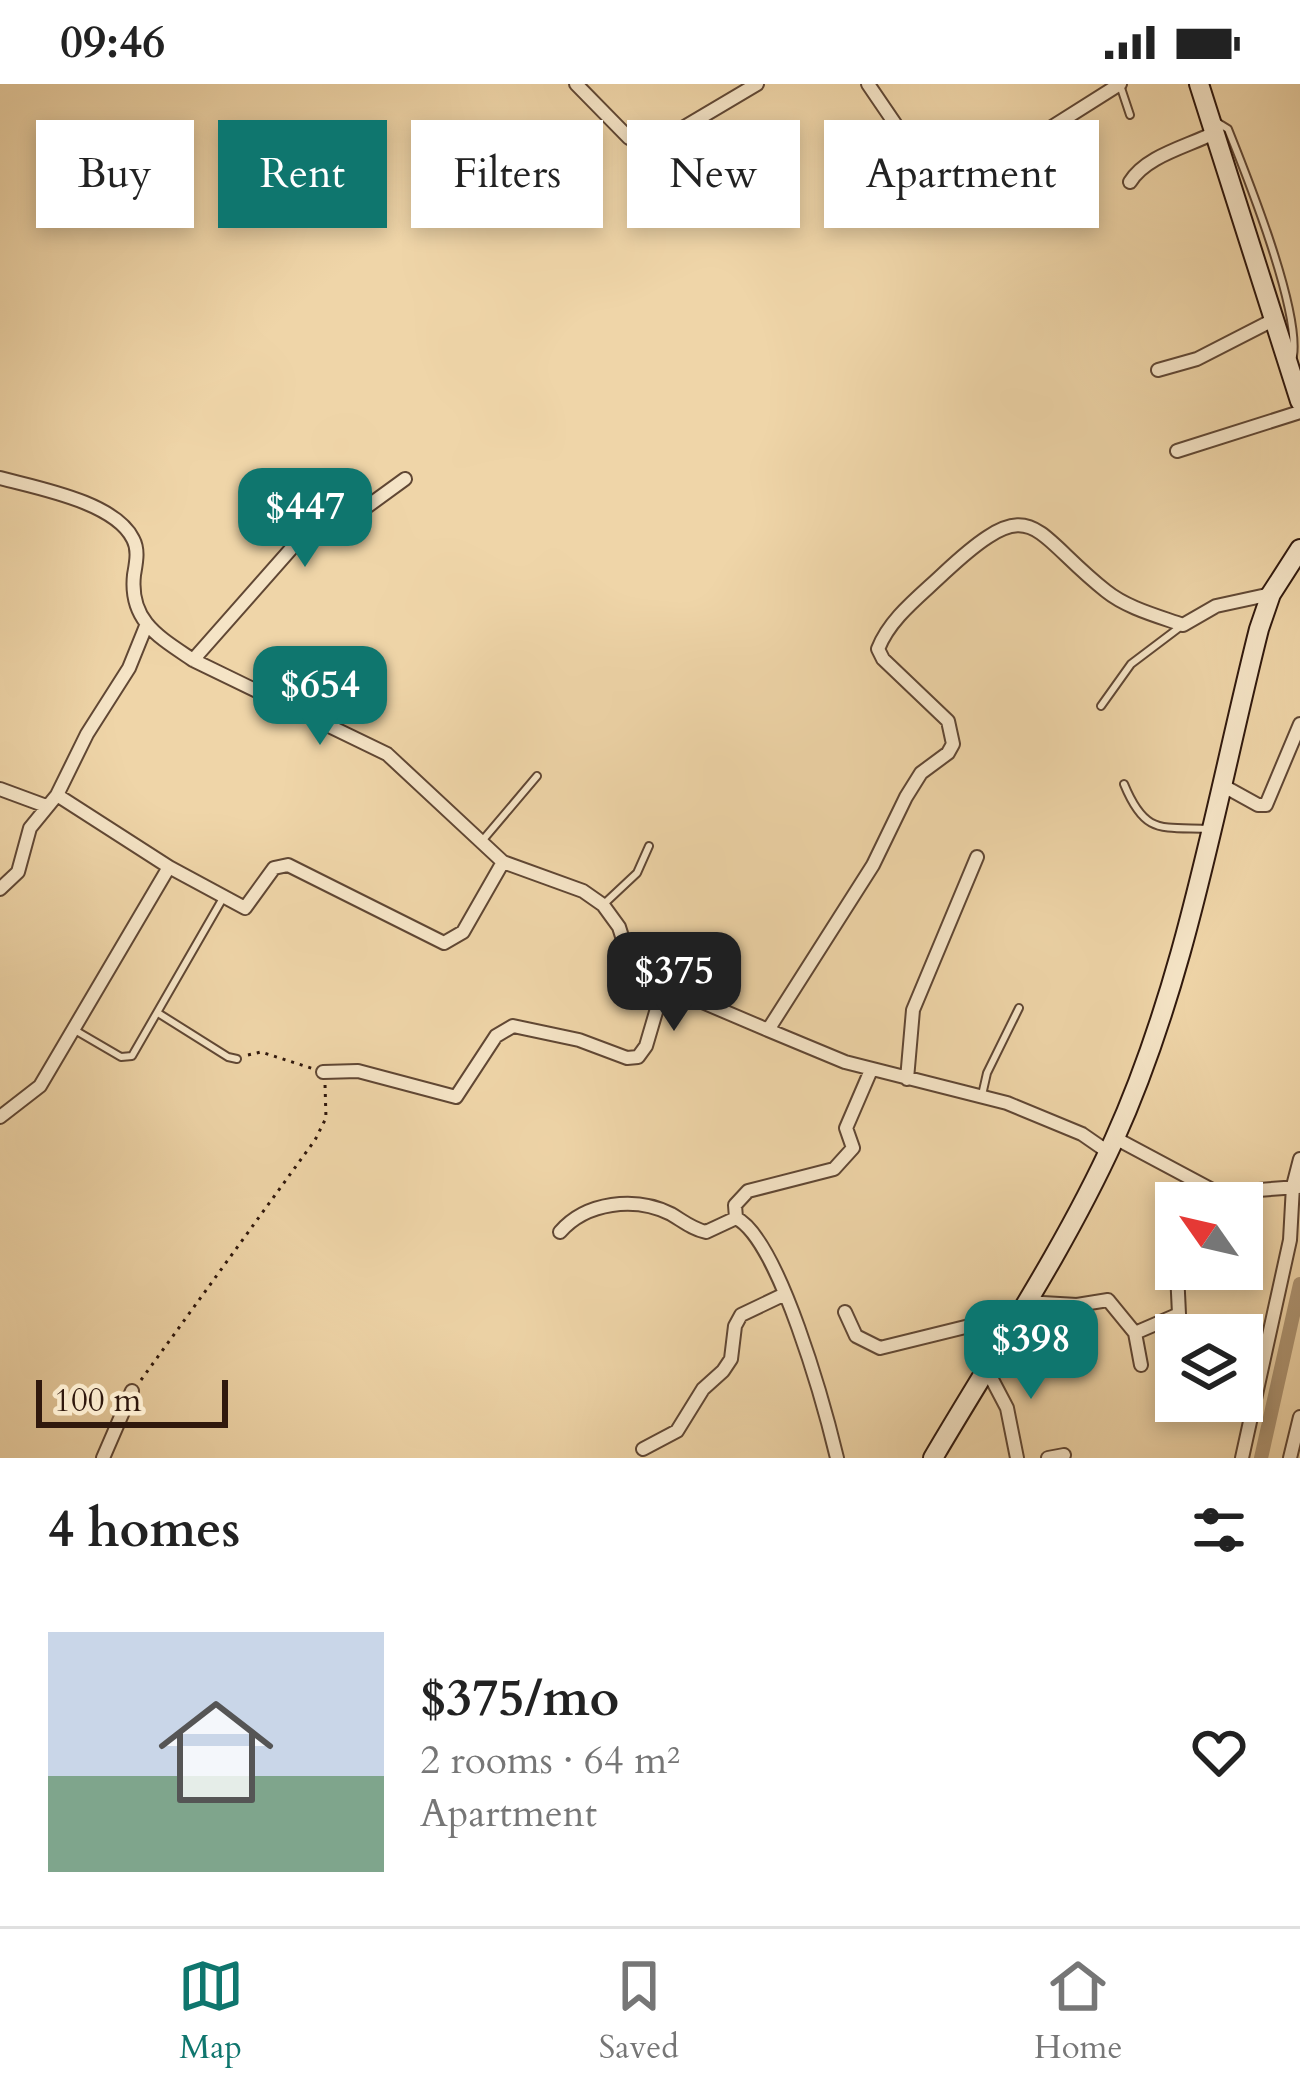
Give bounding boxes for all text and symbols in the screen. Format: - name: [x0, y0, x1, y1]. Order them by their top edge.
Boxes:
- text: 09:46: [60, 12, 165, 73]
- chip: Buy: [36, 120, 194, 228]
- chip: Rent: [218, 120, 387, 228]
- chip: Filters: [411, 120, 603, 228]
- chip: New: [627, 120, 800, 228]
- chip: Apartment: [824, 120, 1099, 228]
- pin: $447: [234, 468, 376, 570]
- text: $447: [265, 480, 345, 533]
- pin: $654: [249, 646, 391, 748]
- text: $654: [280, 658, 360, 711]
- pin: $375: [603, 932, 745, 1034]
- text: $375: [634, 944, 714, 997]
- north arrow: [1155, 1182, 1263, 1290]
- map controls: [1155, 1182, 1263, 1422]
- pin: $398: [960, 1300, 1102, 1402]
- text: $398: [991, 1312, 1071, 1365]
- button: layers: [1155, 1314, 1263, 1422]
- scale bar: [36, 1374, 228, 1427]
- text: 100 m: [54, 1378, 141, 1423]
- text: 4 homes: [48, 1495, 240, 1565]
- icon: filters: [1186, 1497, 1252, 1563]
- text: $375/mo: [420, 1664, 619, 1734]
- icon: home: [144, 1680, 288, 1824]
- icon: heart: [1186, 1719, 1252, 1785]
- text: 2 rooms · 64 m²: [420, 1734, 680, 1787]
- text: Apartment: [420, 1787, 597, 1840]
- tab: Map: [178, 1953, 244, 2070]
- tab: Saved: [599, 1953, 679, 2070]
- tab: Home: [1034, 1953, 1122, 2070]

